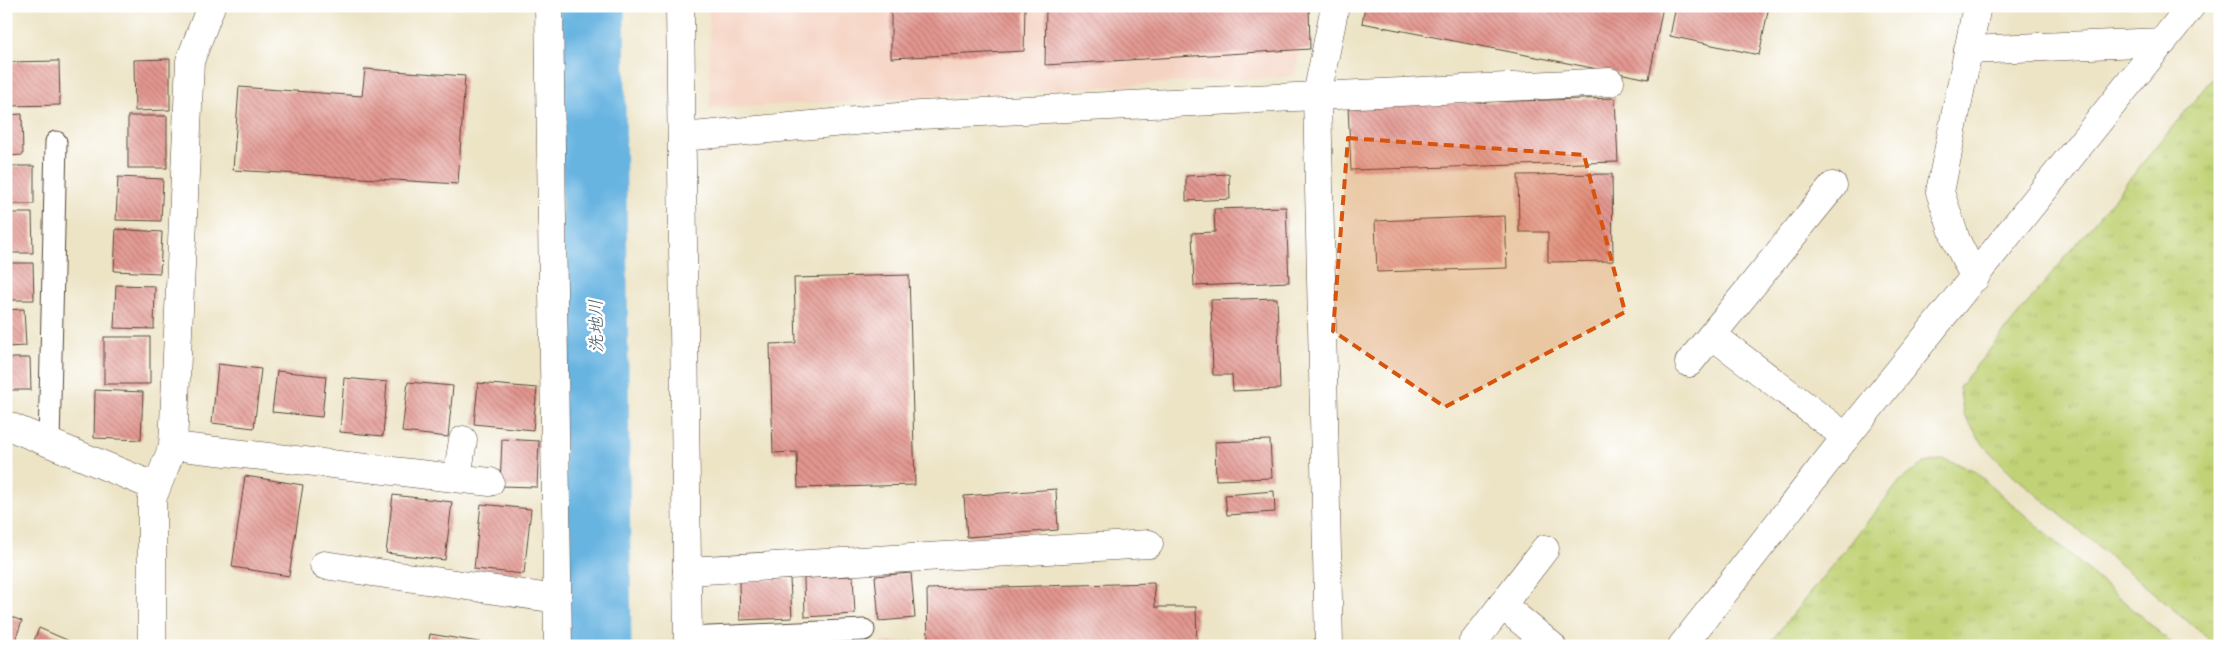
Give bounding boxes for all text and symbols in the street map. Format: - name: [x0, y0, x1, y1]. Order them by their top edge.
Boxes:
- water label: 洗地川: [585, 299, 611, 353]

